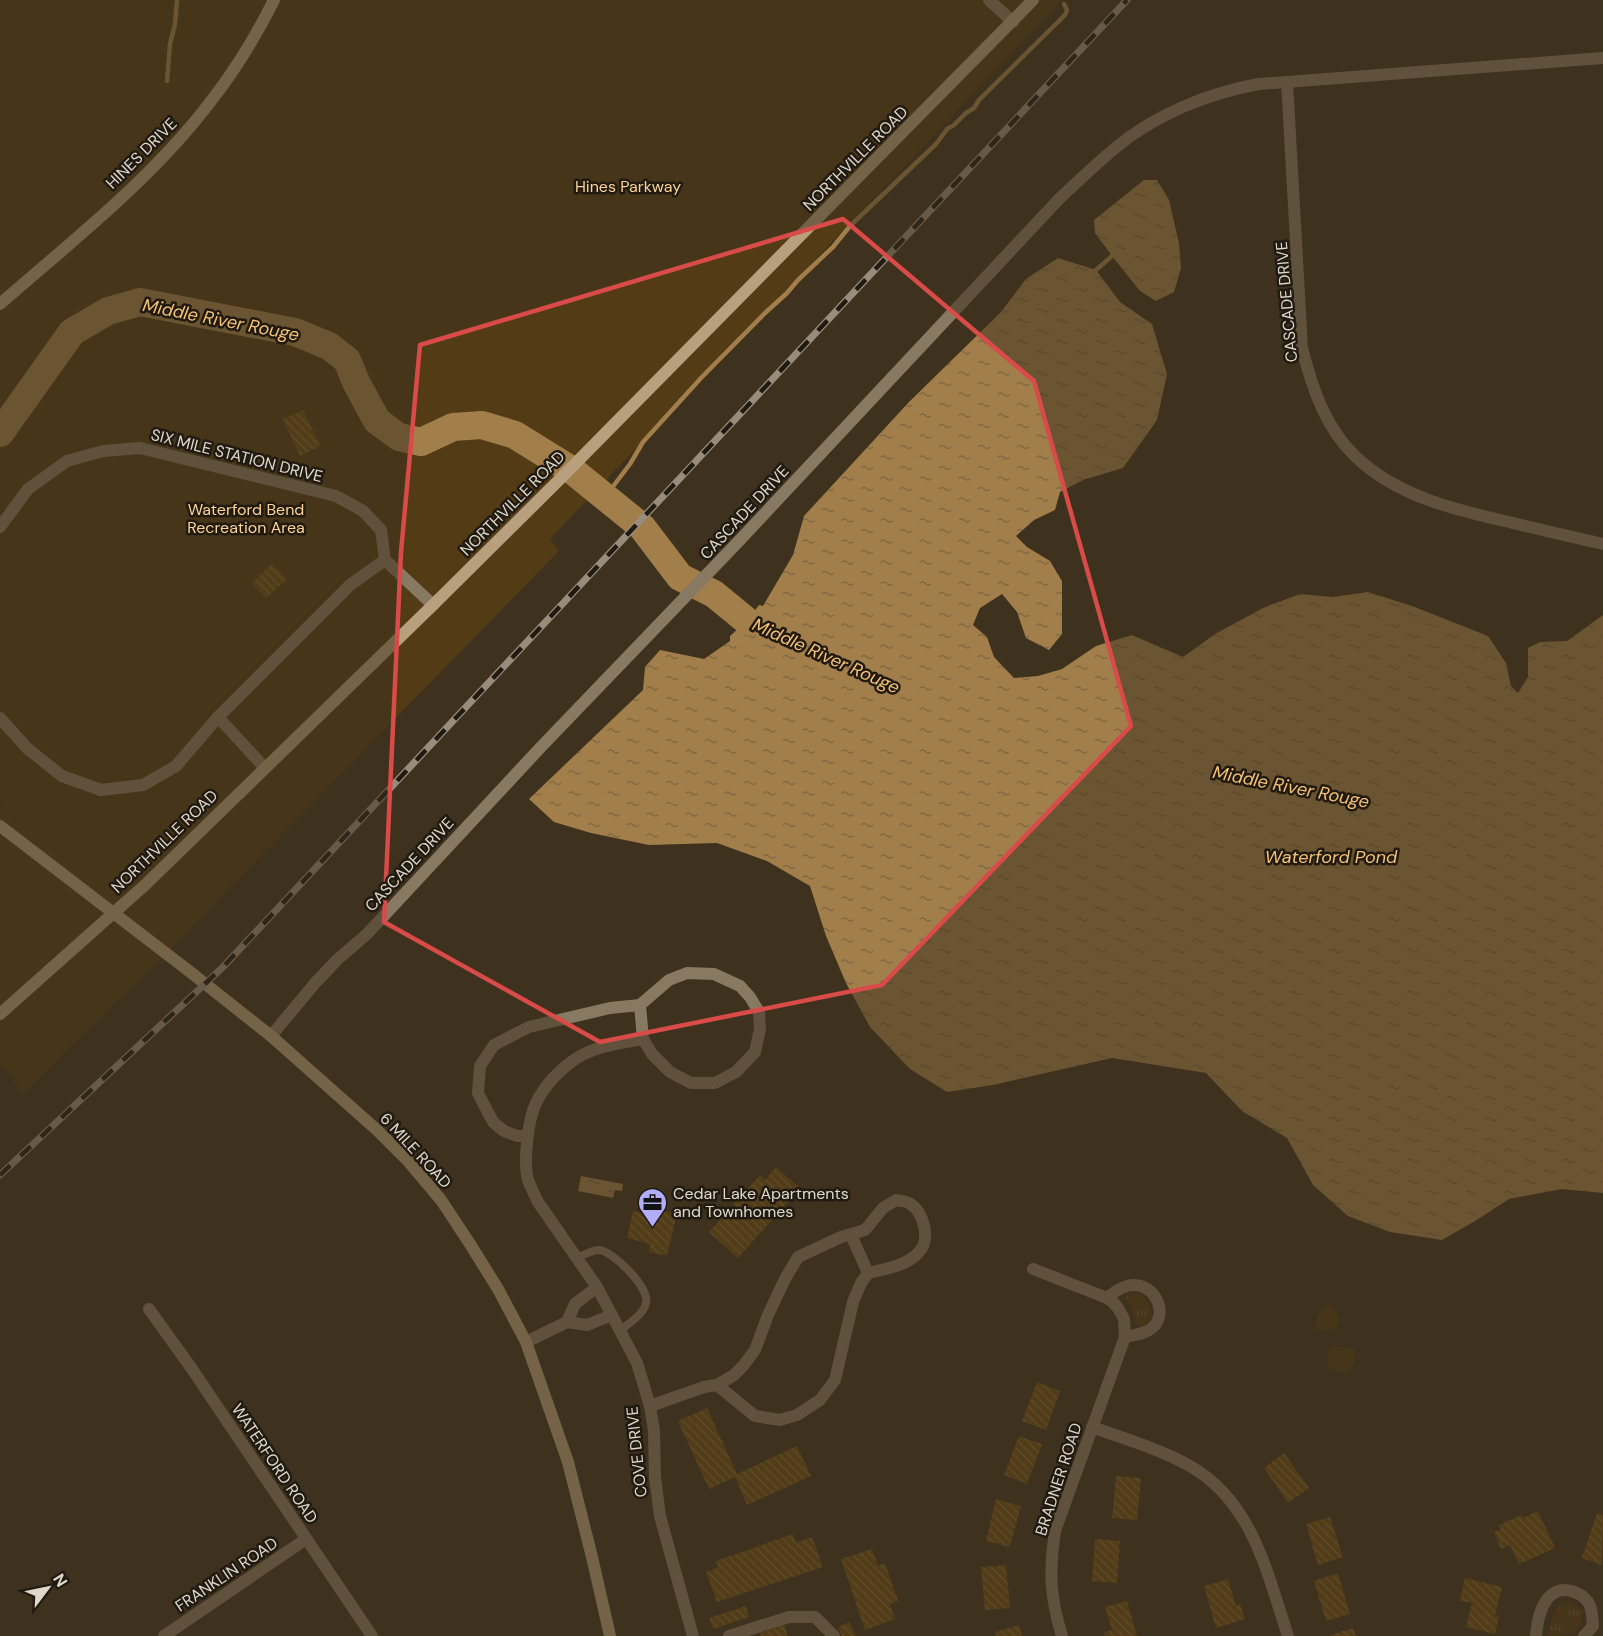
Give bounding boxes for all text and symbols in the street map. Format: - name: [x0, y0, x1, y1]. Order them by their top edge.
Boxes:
- street label: NORTHVILLE ROAD: [798, 101, 912, 215]
- street label: HINES DRIVE: [101, 113, 181, 193]
- park label: Hines Parkway: [575, 176, 681, 197]
- street label: CASCADE DRIVE: [1271, 241, 1302, 363]
- water label: Middle River Rouge: [141, 293, 301, 347]
- street label: SIX MILE STATION DRIVE: [149, 424, 325, 487]
- street label: NORTHVILLE ROAD: [455, 446, 569, 560]
- street label: CASCADE DRIVE: [695, 461, 793, 564]
- park label: Waterford Bend Recreation Area: [187, 499, 305, 538]
- water label: Middle River Rouge: [748, 613, 904, 699]
- water label: Middle River Rouge: [1211, 760, 1371, 814]
- street label: NORTHVILLE ROAD: [107, 785, 222, 898]
- street label: CASCADE DRIVE: [360, 813, 458, 916]
- water label: Waterford Pond: [1265, 845, 1398, 869]
- street label: 6 MILE ROAD: [375, 1108, 456, 1193]
- place label: Cedar Lake Apartments and Townhomes: [673, 1183, 849, 1222]
- office icon: Cedar Lake Apartments and Townhomes: [636, 1186, 668, 1228]
- street label: WATERFORD ROAD: [227, 1400, 322, 1527]
- street label: COVE DRIVE: [621, 1405, 652, 1499]
- street label: BRADNER ROAD: [1030, 1420, 1087, 1538]
- street label: FRANKLIN ROAD: [171, 1532, 282, 1616]
- north arrow: [18, 1558, 78, 1618]
- text: N: [48, 1570, 72, 1591]

